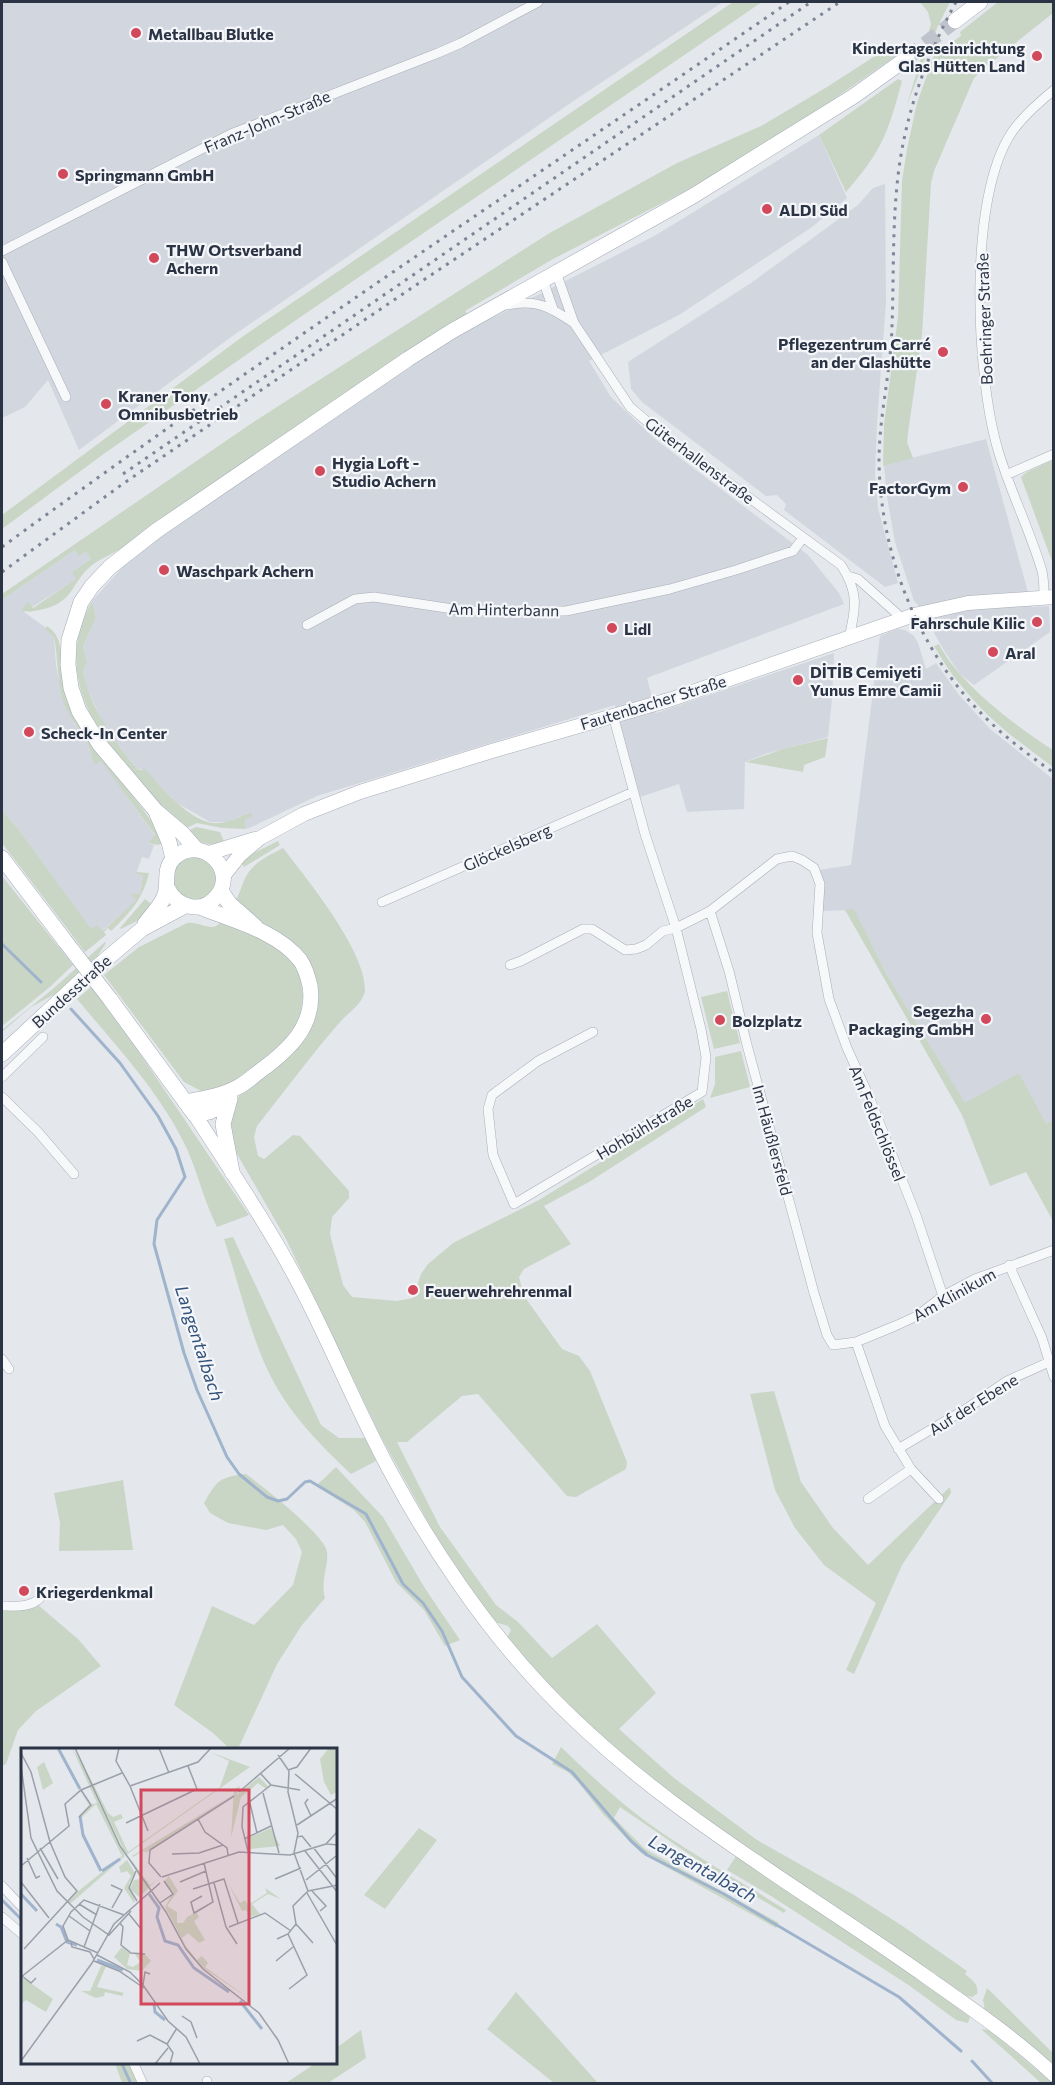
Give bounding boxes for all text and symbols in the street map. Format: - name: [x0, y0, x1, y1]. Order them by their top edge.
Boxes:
- place label: Metallbau Blutke: [148, 24, 274, 43]
- marker: Metallbau Blutke: [129, 26, 143, 40]
- place label: Kindertageseinrichtung Glas Hütten Land: [852, 38, 1025, 75]
- marker: Kindertageseinrichtung Glas Hütten Land: [1030, 49, 1044, 63]
- street label: Franz-John-Straße: [201, 86, 333, 156]
- place label: Springmann GmbH: [75, 165, 214, 184]
- marker: Springmann GmbH: [56, 167, 70, 181]
- place label: ALDI Süd: [779, 200, 848, 219]
- marker: ALDI Süd: [760, 202, 774, 216]
- place label: THW Ortsverband Achern: [166, 240, 302, 277]
- marker: THW Ortsverband Achern: [147, 251, 161, 265]
- street label: Boehringer Straße: [972, 253, 996, 385]
- place label: Pflegezentrum Carré an der Glashütte: [778, 334, 931, 371]
- marker: Pflegezentrum Carré an der Glashütte: [936, 345, 950, 359]
- place label: Kraner Tony Omnibusbetrieb: [118, 386, 238, 423]
- marker: Kraner Tony Omnibusbetrieb: [99, 397, 113, 411]
- street label: Güterhallenstraße: [642, 413, 758, 507]
- place label: Hygia Loft - Studio Achern: [332, 453, 436, 490]
- marker: Hygia Loft - Studio Achern: [313, 464, 327, 478]
- place label: FactorGym: [869, 478, 951, 497]
- marker: FactorGym: [956, 480, 970, 494]
- place label: Waschpark Achern: [176, 561, 314, 580]
- marker: Waschpark Achern: [157, 563, 171, 577]
- street label: Am Hinterbann: [448, 599, 560, 619]
- place label: Fahrschule Kilic: [910, 613, 1025, 632]
- marker: Fahrschule Kilic: [1030, 615, 1044, 629]
- place label: Lidl: [624, 619, 651, 638]
- marker: Lidl: [605, 621, 619, 635]
- place label: Aral: [1005, 643, 1036, 662]
- marker: Aral: [986, 645, 1000, 659]
- place label: DİTİB Cemiyeti Yunus Emre Camii: [810, 662, 941, 699]
- street label: Fautenbacher Straße: [578, 671, 728, 733]
- marker: DİTİB Cemiyeti Yunus Emre Camii: [791, 673, 805, 687]
- place label: Scheck-In Center: [41, 723, 168, 742]
- marker: Scheck-In Center: [22, 725, 36, 739]
- street label: Glöckelsberg: [460, 819, 554, 875]
- street label: Bundesstraße: [28, 951, 114, 1031]
- place label: Segezha Packaging GmbH: [848, 1001, 974, 1038]
- place label: Bolzplatz: [732, 1011, 802, 1030]
- marker: Segezha Packaging GmbH: [979, 1012, 993, 1026]
- marker: Bolzplatz: [713, 1013, 727, 1027]
- street label: Am Feldschlössel: [846, 1062, 910, 1184]
- street label: Im Häußlersfeld: [749, 1083, 797, 1197]
- street label: Hohbühlstraße: [592, 1091, 696, 1163]
- street label: Am Klinikum: [909, 1263, 999, 1325]
- place label: Feuerwehrehrenmal: [425, 1281, 572, 1300]
- water label: Langentalbach: [171, 1283, 229, 1403]
- marker: Feuerwehrehrenmal: [406, 1283, 420, 1297]
- street label: Auf der Ebene: [925, 1369, 1021, 1439]
- place label: Kriegerdenkmal: [36, 1582, 153, 1601]
- marker: Kriegerdenkmal: [17, 1584, 31, 1598]
- inset map: [21, 1748, 338, 2064]
- water label: Langentalbach: [645, 1829, 761, 1907]

